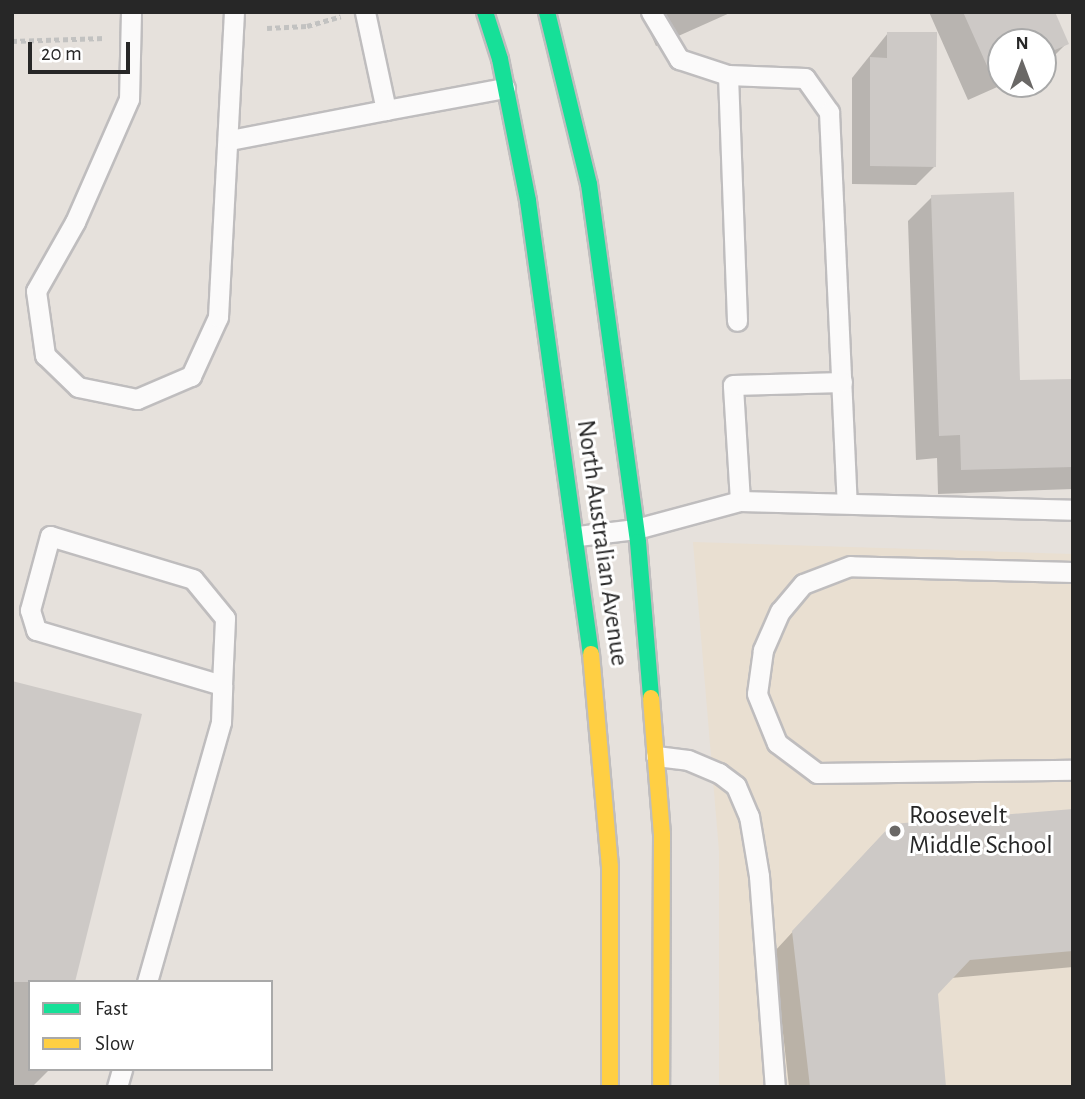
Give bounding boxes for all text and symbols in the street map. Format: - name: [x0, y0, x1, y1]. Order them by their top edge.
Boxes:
- scale bar: [32, 28, 133, 72]
- north arrow: [987, 28, 1057, 98]
- text: N: [1015, 34, 1029, 53]
- text: 20 m: [41, 43, 82, 64]
- street label: North Australian Avenue: [569, 418, 635, 668]
- place label: Roosevelt Middle School: [909, 800, 1053, 862]
- marker: Roosevelt Middle School: [887, 823, 903, 839]
- legend: [28, 980, 273, 1071]
- text: Fast: [95, 998, 128, 1019]
- text: Slow: [95, 1033, 134, 1054]

